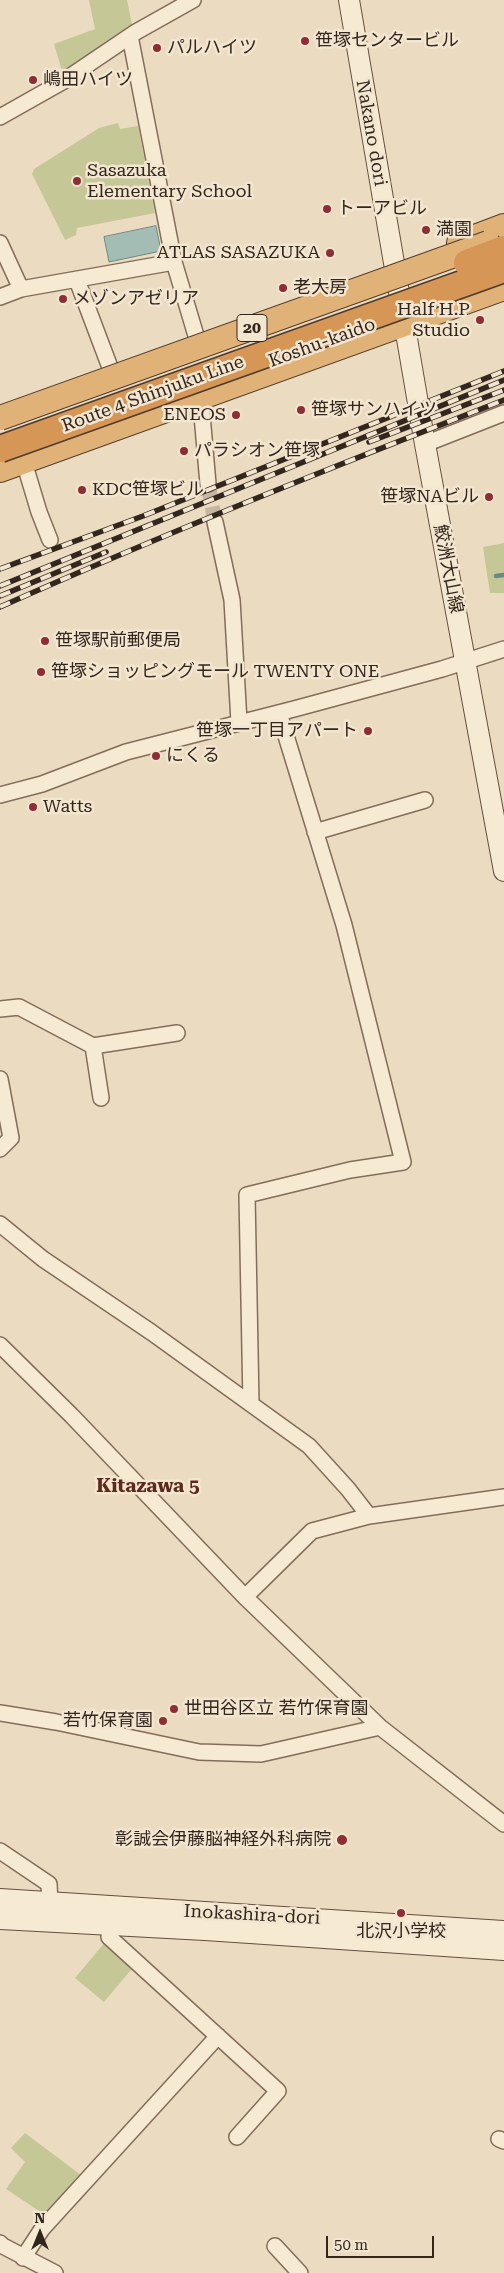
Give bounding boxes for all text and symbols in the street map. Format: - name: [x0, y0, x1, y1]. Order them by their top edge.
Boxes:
- place label: 笹塚センタービル: [315, 30, 459, 52]
- marker: 笹塚センタービル: [299, 35, 311, 47]
- place label: パルハイツ: [167, 37, 257, 59]
- marker: パルハイツ: [151, 42, 163, 54]
- place label: 嶋田ハイツ: [43, 69, 133, 91]
- marker: 嶋田ハイツ: [27, 74, 39, 86]
- street label: Nakano dori: [351, 78, 391, 188]
- place label: Sasazuka Elementary School: [87, 160, 252, 202]
- marker: Sasazuka Elementary School: [71, 175, 83, 187]
- place label: トーアビル: [337, 198, 427, 220]
- marker: トーアビル: [321, 203, 333, 215]
- place label: 満園: [436, 219, 472, 241]
- marker: 満園: [420, 224, 432, 236]
- place label: ATLAS SASAZUKA: [157, 242, 320, 264]
- marker: ATLAS SASAZUKA: [324, 247, 336, 259]
- place label: 老大房: [293, 277, 347, 299]
- marker: 老大房: [277, 282, 289, 294]
- place label: メゾンアゼリア: [73, 288, 199, 310]
- marker: メゾンアゼリア: [57, 293, 69, 305]
- place label: Half H.P Studio: [397, 299, 470, 342]
- road number: 20: [237, 314, 267, 342]
- street label: Koshu-kaido: [266, 314, 378, 372]
- marker: Half H.P Studio: [474, 314, 486, 326]
- street label: Route 4 Shinjuku Line: [59, 351, 247, 437]
- place label: 笹塚サンハイツ: [311, 399, 437, 421]
- place label: ENEOS: [163, 404, 226, 426]
- marker: 笹塚サンハイツ: [295, 404, 307, 416]
- marker: ENEOS: [230, 409, 242, 421]
- place label: パラシオン笹塚: [194, 440, 320, 462]
- marker: パラシオン笹塚: [178, 445, 190, 457]
- place label: KDC笹塚ビル: [92, 479, 204, 501]
- marker: KDC笹塚ビル: [76, 484, 88, 496]
- place label: 笹塚NAビル: [380, 486, 479, 508]
- marker: 笹塚NAビル: [483, 491, 495, 503]
- street label: 鮫洲大山線: [429, 523, 467, 615]
- place label: 笹塚駅前郵便局: [55, 630, 181, 652]
- marker: 笹塚駅前郵便局: [39, 635, 51, 647]
- place label: 笹塚ショッピングモール TWENTY ONE: [51, 661, 379, 683]
- marker: 笹塚ショッピングモール TWENTY ONE: [35, 666, 47, 678]
- place label: 笹塚一丁目アパート: [196, 720, 358, 742]
- marker: 笹塚一丁目アパート: [362, 725, 374, 737]
- place label: にくる: [166, 745, 220, 767]
- marker: にくる: [150, 750, 162, 762]
- place label: Watts: [43, 796, 92, 818]
- marker: Watts: [27, 801, 39, 813]
- district label: Kitazawa 5: [96, 1475, 200, 1497]
- place label: 世田谷区立 若竹保育園: [184, 1698, 369, 1720]
- marker: 世田谷区立 若竹保育園: [168, 1703, 180, 1715]
- place label: 若竹保育園: [63, 1710, 153, 1732]
- marker: 若竹保育園: [157, 1715, 169, 1727]
- place label: 彰誠会伊藤脳神経外科病院: [115, 1829, 331, 1851]
- marker: 彰誠会伊藤脳神経外科病院: [335, 1833, 349, 1847]
- street label: Inokashira-dori: [183, 1901, 321, 1929]
- marker: 北沢小学校: [395, 1907, 407, 1919]
- place label: 北沢小学校: [356, 1921, 446, 1943]
- north arrow: [15, 2208, 65, 2258]
- text: N: [35, 2210, 45, 2226]
- scale bar: [329, 2226, 436, 2258]
- text: 50 m: [334, 2236, 368, 2254]

